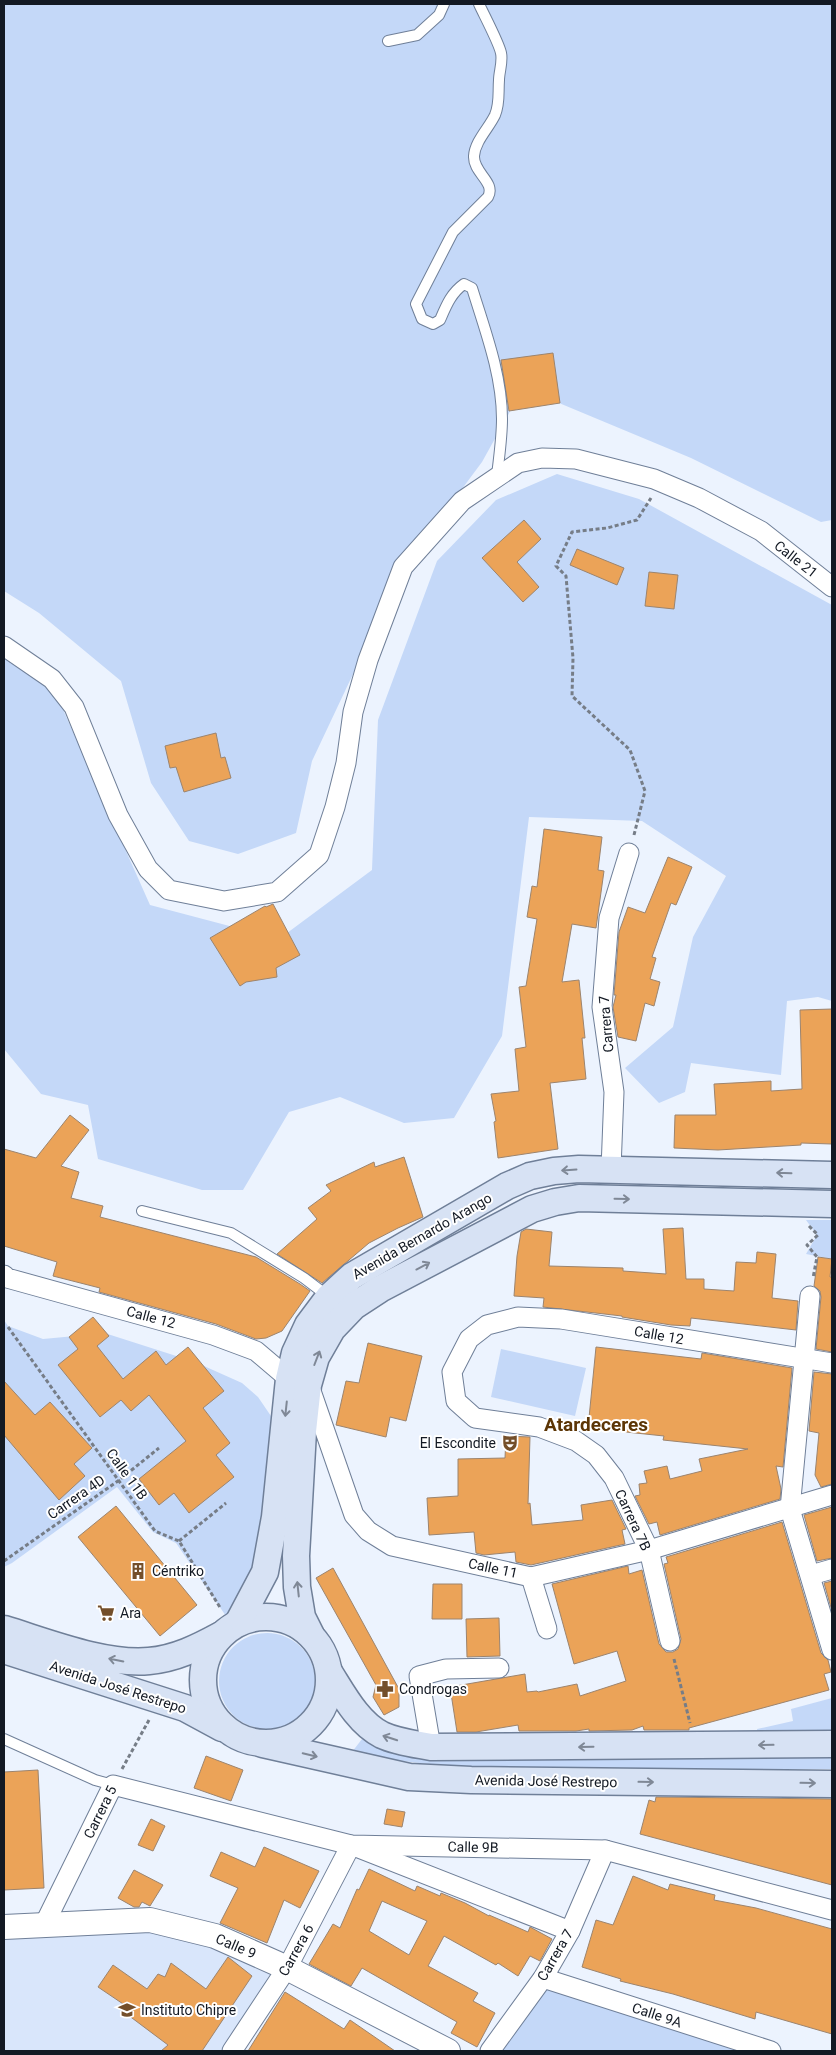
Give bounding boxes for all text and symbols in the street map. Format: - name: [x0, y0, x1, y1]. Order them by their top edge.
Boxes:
- street label: Calle 21: [771, 537, 821, 581]
- street label: Carrera 7: [596, 995, 616, 1053]
- one-way arrow: [561, 1165, 577, 1174]
- one-way arrow: [776, 1168, 792, 1178]
- street label: Avenida Bernardo Arango: [350, 1190, 494, 1282]
- one-way arrow: [614, 1194, 630, 1204]
- one-way arrow: [415, 1261, 429, 1271]
- street label: Calle 12: [125, 1303, 177, 1331]
- street label: Calle 12: [633, 1323, 685, 1347]
- one-way arrow: [313, 1351, 322, 1366]
- one-way arrow: [281, 1400, 291, 1416]
- district label: Atardeceres: [544, 1413, 648, 1436]
- theatre icon: El Escondite: [500, 1433, 520, 1453]
- place label: El Escondite: [420, 1435, 496, 1451]
- street label: Calle 11B: [103, 1445, 151, 1503]
- street label: Carrera 4D: [44, 1471, 108, 1523]
- street label: Carrera 7B: [612, 1487, 654, 1553]
- street label: Calle 11: [467, 1555, 519, 1581]
- building icon: Céntriko: [128, 1561, 148, 1581]
- place label: Céntriko: [152, 1563, 204, 1579]
- one-way arrow: [293, 1581, 303, 1597]
- supermarket icon: Ara: [96, 1603, 116, 1623]
- place label: Ara: [120, 1605, 141, 1621]
- one-way arrow: [108, 1655, 124, 1664]
- street label: Avenida José Restrepo: [48, 1657, 188, 1717]
- pharmacy icon: Condrogas: [375, 1679, 395, 1699]
- place label: Condrogas: [399, 1681, 467, 1697]
- one-way arrow: [382, 1732, 398, 1742]
- one-way arrow: [758, 1740, 774, 1749]
- one-way arrow: [578, 1742, 594, 1752]
- one-way arrow: [302, 1751, 318, 1760]
- street label: Avenida José Restrepo: [475, 1772, 617, 1790]
- one-way arrow: [637, 1777, 653, 1787]
- one-way arrow: [800, 1779, 816, 1788]
- street label: Carrera 5: [80, 1783, 120, 1841]
- street label: Calle 9B: [447, 1839, 499, 1855]
- street label: Carrera 6: [275, 1921, 317, 1979]
- street label: Carrera 7: [534, 1926, 576, 1984]
- street label: Calle 9: [213, 1930, 259, 1962]
- street label: Calle 9A: [630, 1999, 684, 2031]
- school or university icon: Instituto Chipre: [117, 2000, 137, 2020]
- place label: Instituto Chipre: [141, 2002, 236, 2018]

